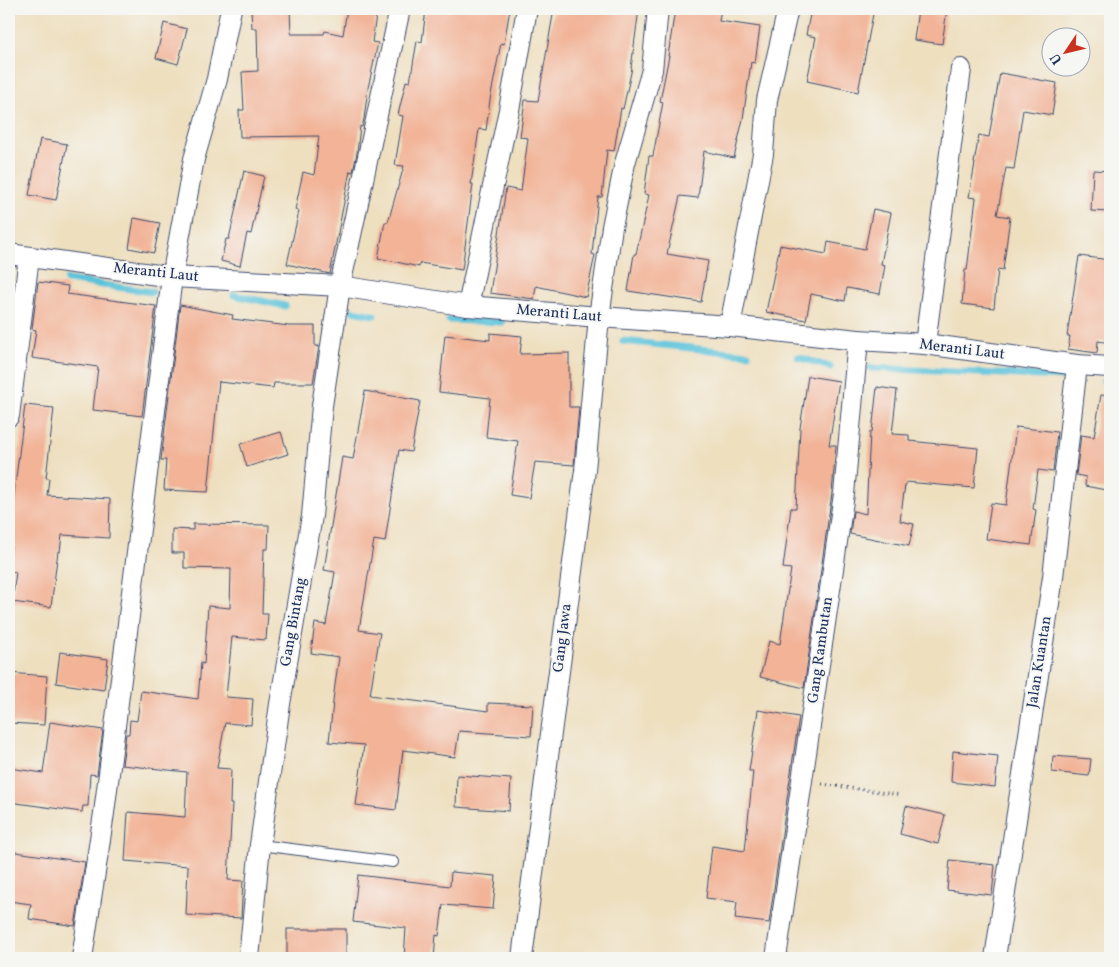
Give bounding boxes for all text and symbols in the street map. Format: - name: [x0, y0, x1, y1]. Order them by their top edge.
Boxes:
- north arrow: [1042, 28, 1092, 78]
- text: U: [1046, 49, 1067, 68]
- street label: Meranti Laut: [112, 258, 200, 288]
- street label: Meranti Laut: [515, 300, 603, 328]
- street label: Meranti Laut: [918, 334, 1006, 366]
- street label: Gang Bintang: [276, 575, 312, 668]
- street label: Gang Rambutan: [803, 595, 839, 705]
- street label: Gang Jawa: [548, 602, 578, 674]
- street label: Jalan Kuantan: [1022, 614, 1058, 710]

